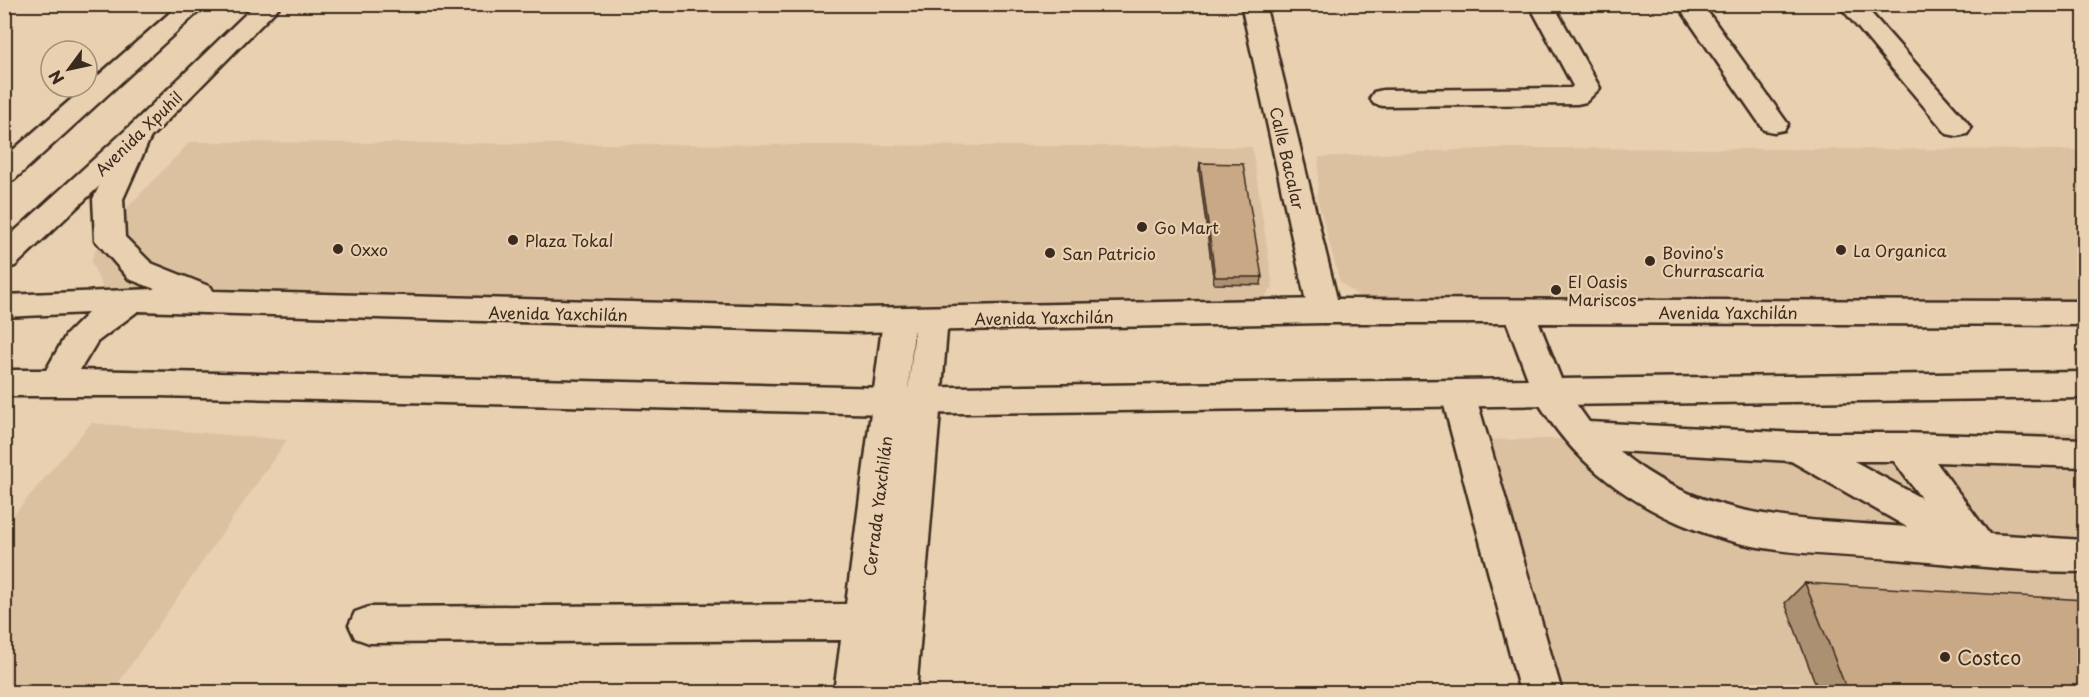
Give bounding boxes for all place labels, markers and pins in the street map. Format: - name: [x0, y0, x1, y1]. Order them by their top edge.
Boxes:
- place label: Go Mart: [1154, 215, 1219, 239]
- marker: Go Mart: [1135, 220, 1149, 234]
- place label: Plaza Tokal: [525, 228, 613, 252]
- marker: Plaza Tokal: [506, 233, 520, 247]
- place label: Oxxo: [350, 237, 388, 261]
- place label: La Organica: [1853, 238, 1947, 262]
- place label: Bovino's Churrascaria: [1662, 240, 1764, 282]
- place label: San Patricio: [1062, 241, 1156, 265]
- marker: Oxxo: [331, 242, 345, 256]
- marker: La Organica: [1834, 243, 1848, 257]
- marker: San Patricio: [1043, 246, 1057, 260]
- marker: Bovino's Churrascaria: [1643, 254, 1657, 268]
- place label: El Oasis Mariscos: [1568, 269, 1636, 311]
- marker: El Oasis Mariscos: [1549, 283, 1563, 297]
- place label: Costco: [1957, 642, 2021, 672]
- marker: Costco: [1938, 650, 1952, 664]

